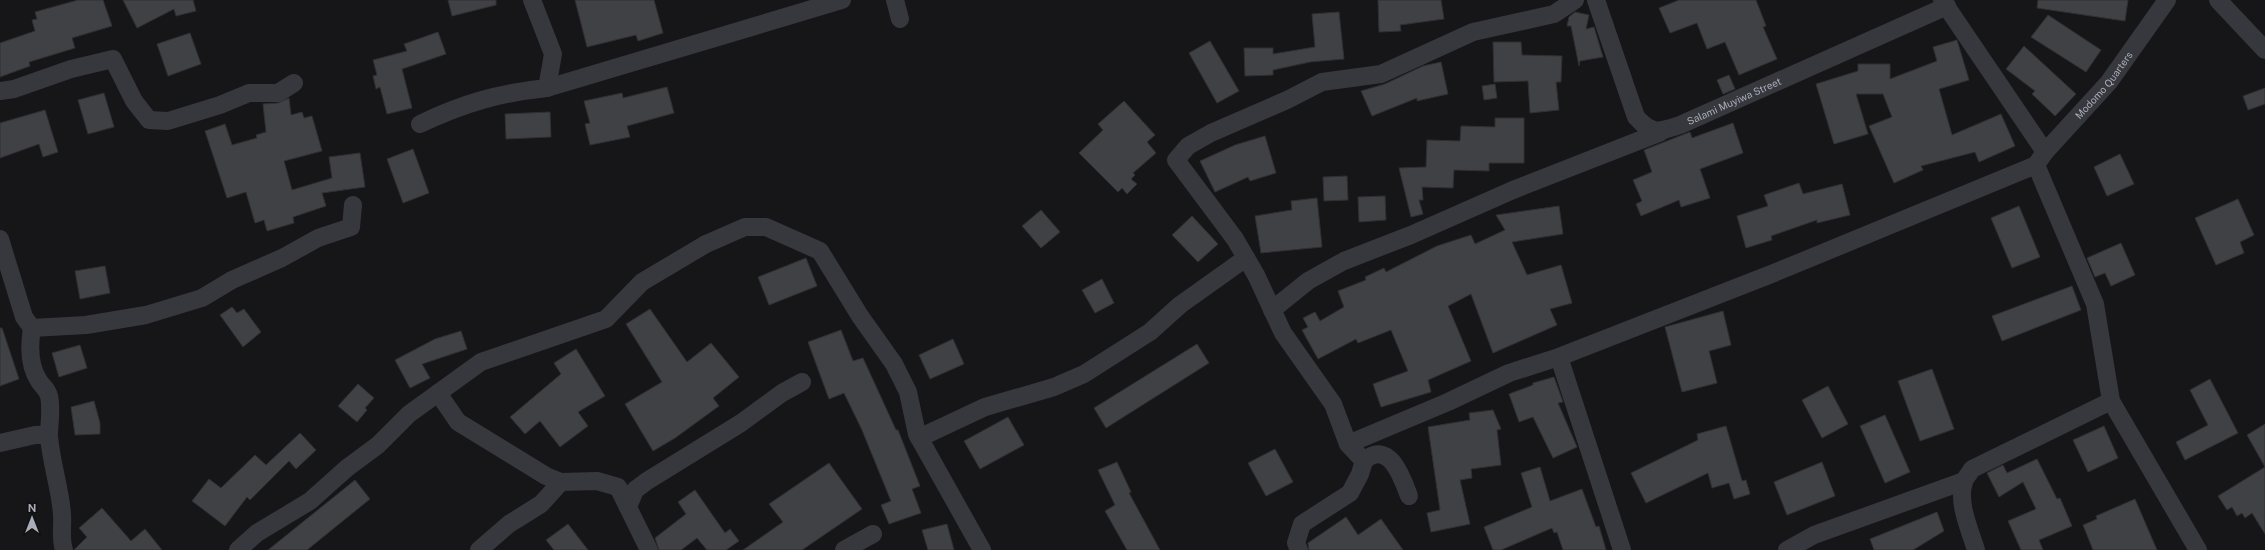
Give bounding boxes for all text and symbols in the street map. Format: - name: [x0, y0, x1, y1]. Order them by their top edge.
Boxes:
- street label: Modomo Quarters: [2072, 49, 2135, 121]
- street label: Salami Muyiwa Street: [1685, 75, 1783, 127]
- north arrow: [12, 498, 52, 538]
- text: N: [28, 502, 36, 514]

